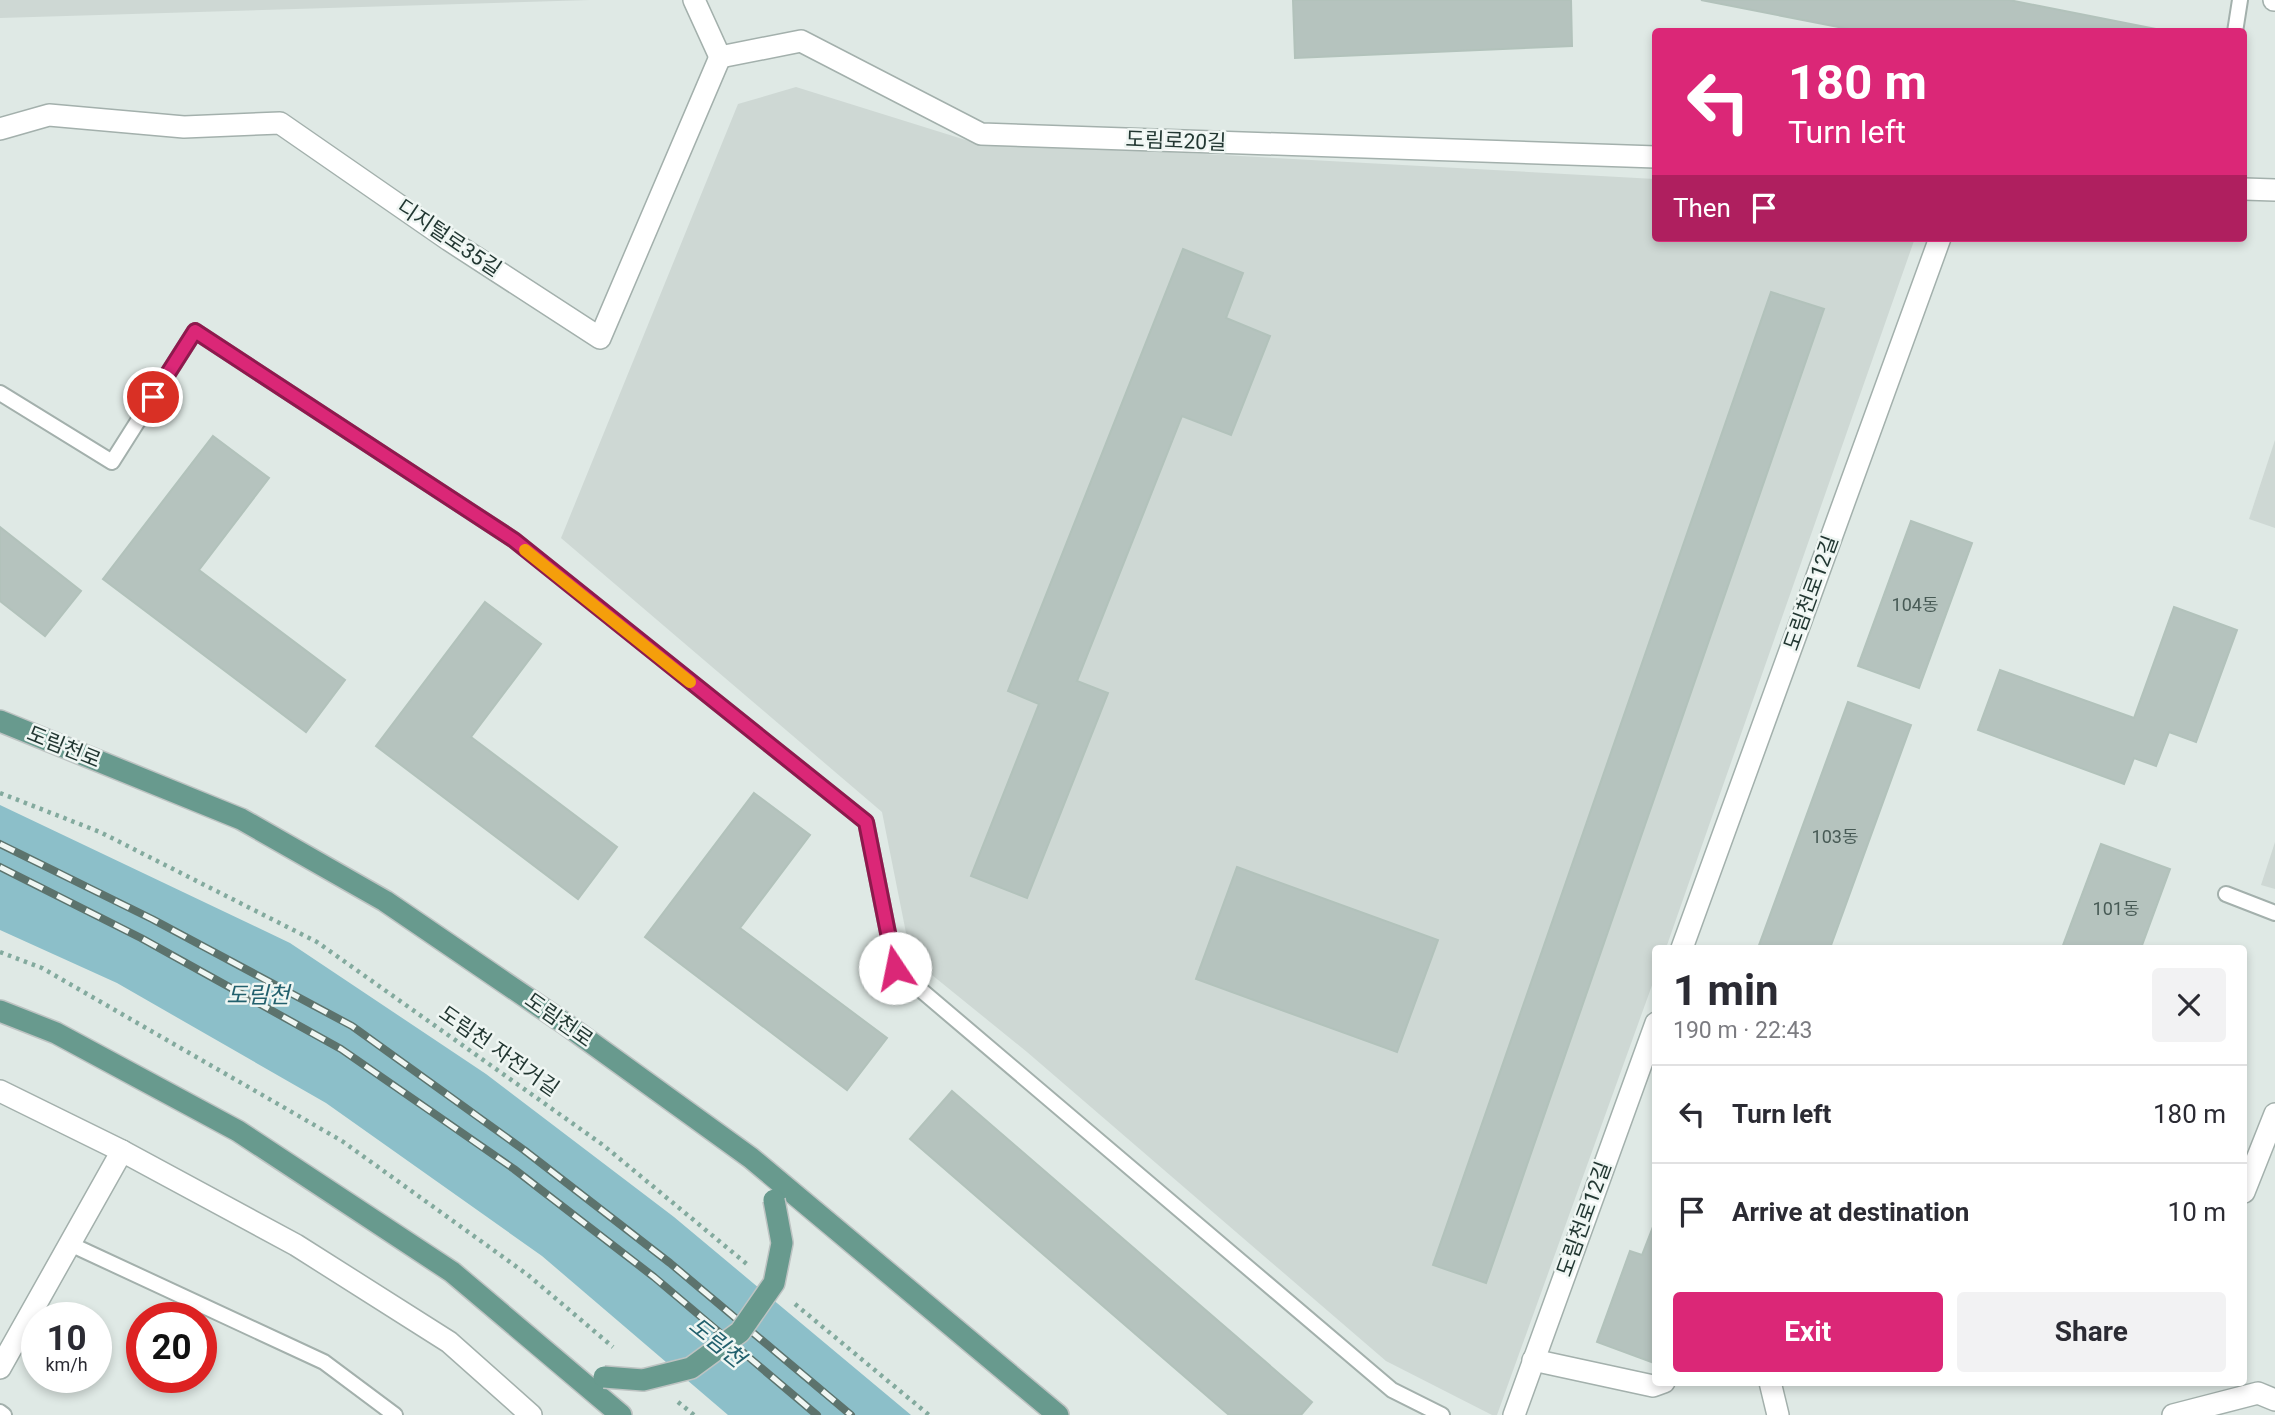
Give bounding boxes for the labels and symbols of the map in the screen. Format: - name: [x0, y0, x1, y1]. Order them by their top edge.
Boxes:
- street label: 도림로20길: [1125, 127, 1227, 155]
- street label: 디지털로35길: [392, 194, 506, 282]
- pin: [123, 367, 183, 427]
- street label: 도림천로12길: [1779, 532, 1843, 654]
- house number: 104동: [1892, 594, 1938, 615]
- street label: 도림천로: [24, 721, 104, 773]
- house number: 103동: [1812, 826, 1858, 847]
- house number: 101동: [2093, 898, 2139, 919]
- position arrow: [858, 931, 932, 1005]
- water label: 도림천: [226, 982, 293, 1009]
- street label: 도림천로: [520, 988, 598, 1052]
- street label: 도림천 자전거길: [435, 1001, 563, 1101]
- street label: 도림천로12길: [1552, 1158, 1616, 1280]
- speed limit sign: 20: [126, 1302, 217, 1393]
- water label: 도림천: [684, 1312, 752, 1375]

